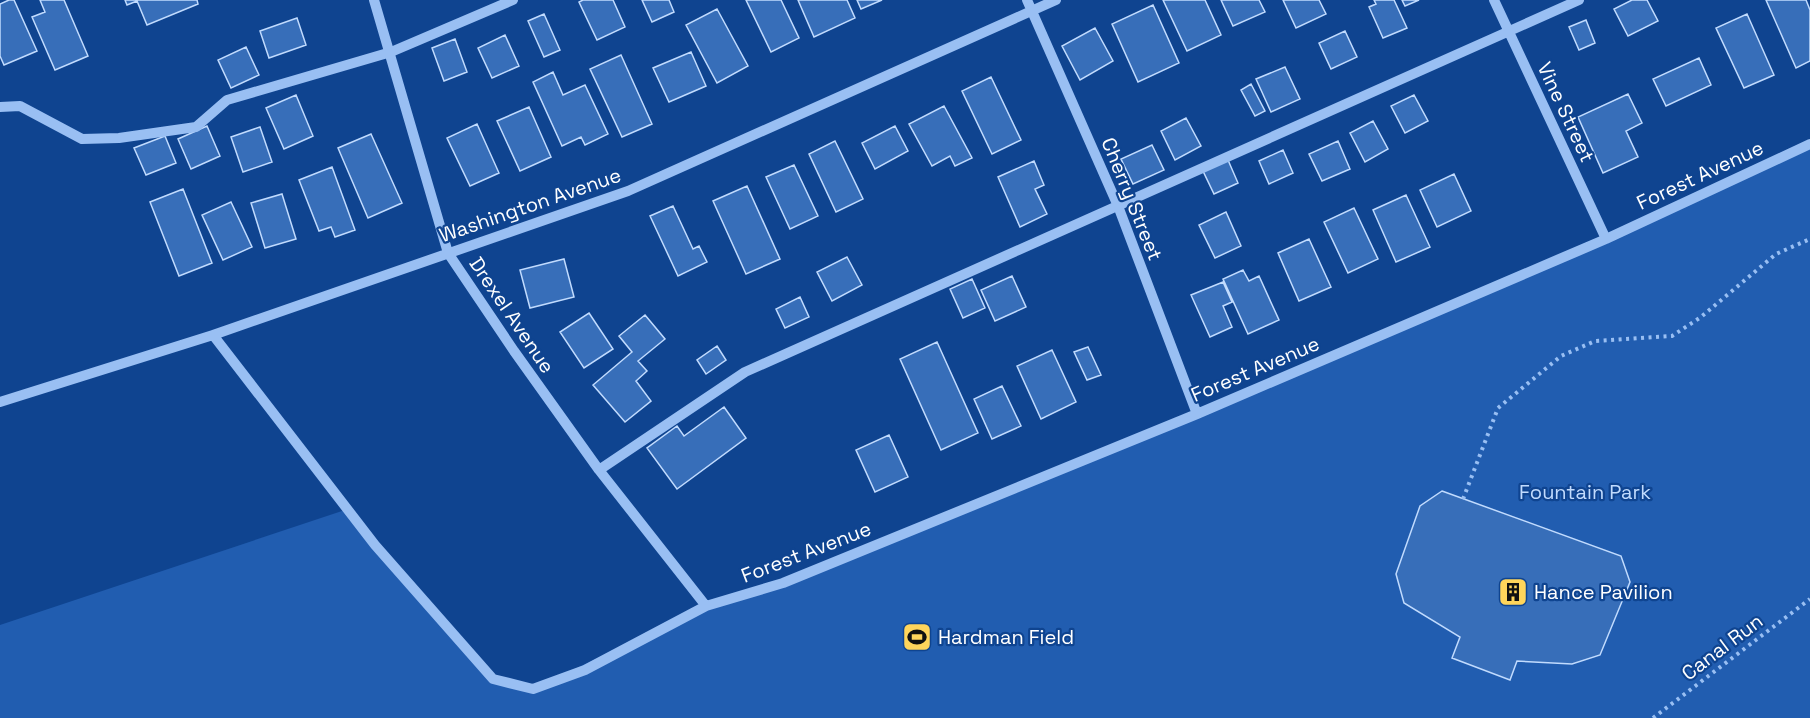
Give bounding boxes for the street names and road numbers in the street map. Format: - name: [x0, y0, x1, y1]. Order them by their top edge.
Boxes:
- street label: Vine Street: [1531, 58, 1601, 166]
- street label: Cherry Street: [1096, 134, 1168, 264]
- street label: Forest Avenue: [1632, 134, 1768, 216]
- street label: Washington Avenue: [436, 162, 624, 248]
- street label: Drexel Avenue: [463, 252, 561, 378]
- street label: Forest Avenue: [1187, 330, 1323, 408]
- street label: Forest Avenue: [737, 515, 875, 589]
- street label: Canal Run: [1676, 608, 1768, 686]

